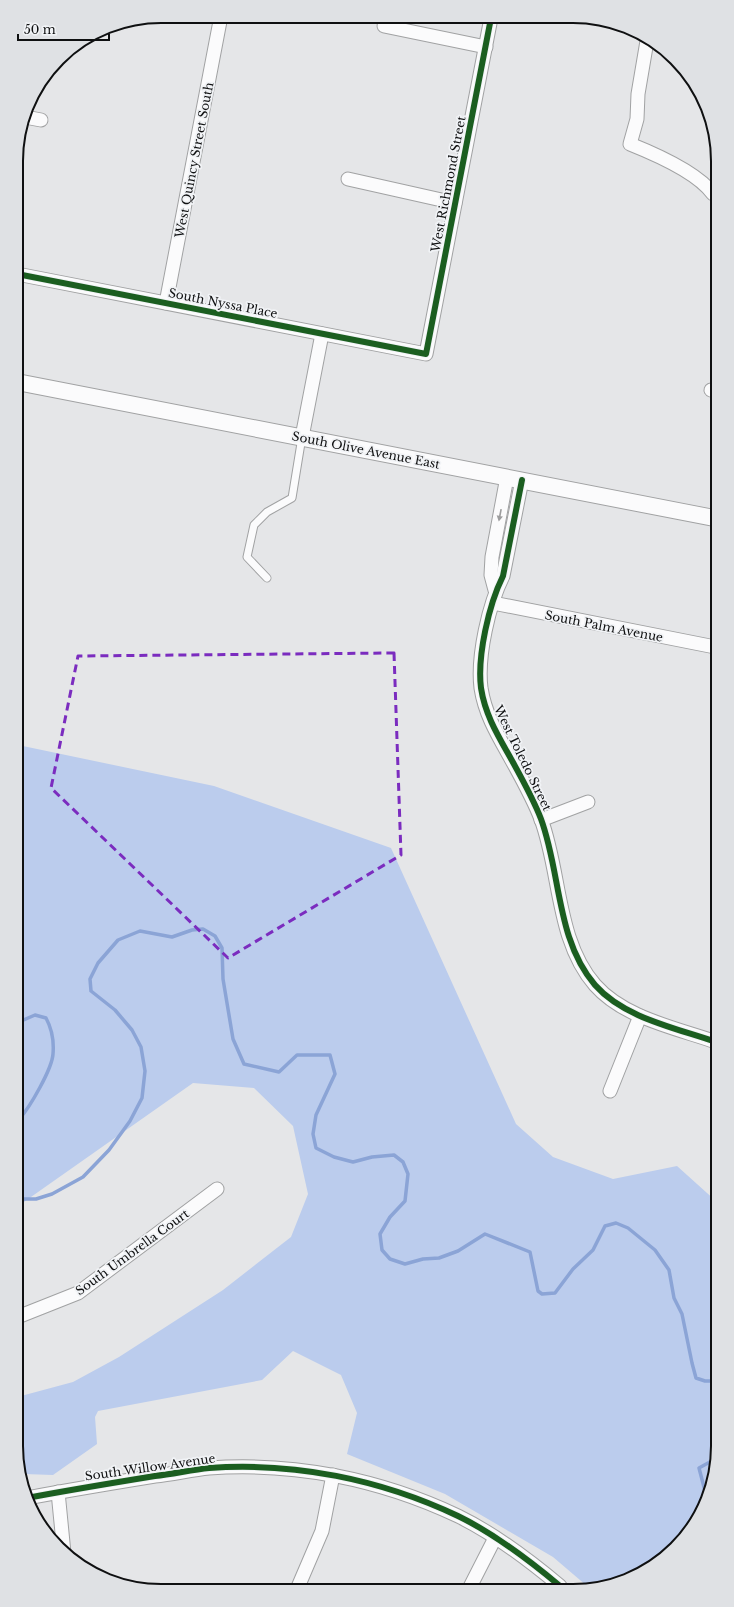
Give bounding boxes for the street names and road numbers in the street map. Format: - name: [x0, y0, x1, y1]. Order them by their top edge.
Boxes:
- street label: West Quincy Street South: [171, 81, 216, 240]
- street label: West Richmond Street: [427, 114, 469, 254]
- street label: South Nyssa Place: [167, 285, 279, 321]
- street label: South Olive Avenue East: [291, 428, 442, 472]
- street label: South Palm Avenue: [544, 607, 664, 645]
- street label: West Toledo Street: [490, 702, 555, 814]
- street label: South Umbrella Court: [72, 1206, 192, 1298]
- street label: South Willow Avenue: [84, 1450, 216, 1484]

